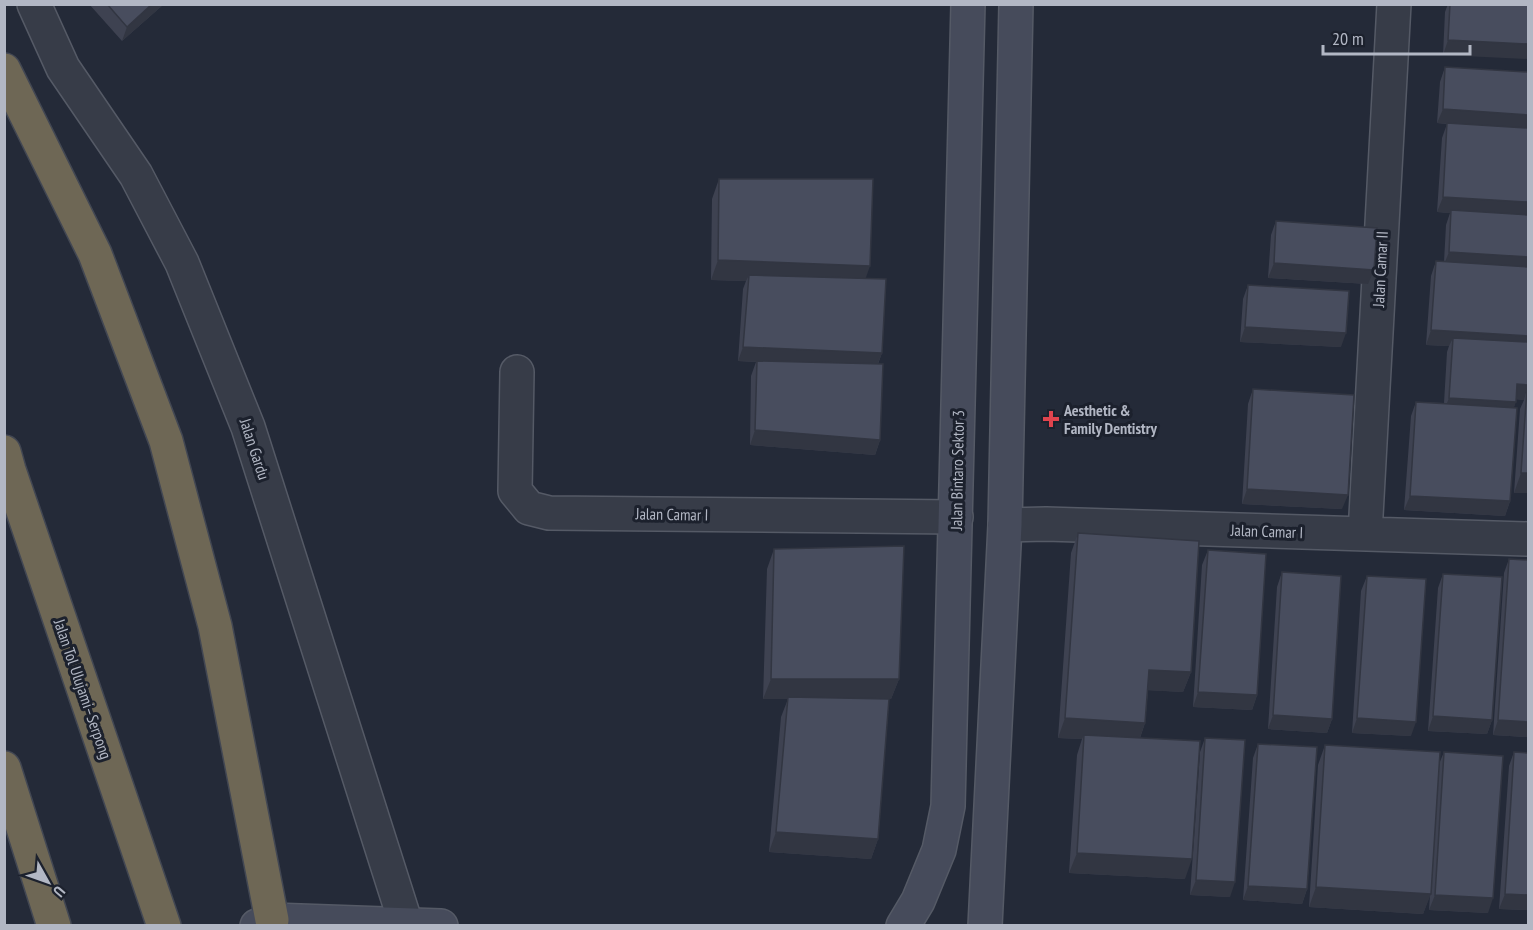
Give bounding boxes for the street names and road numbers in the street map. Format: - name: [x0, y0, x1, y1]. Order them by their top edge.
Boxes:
- street label: Jalan Camar II: [1368, 230, 1392, 309]
- street label: Jalan Bintaro Sektor 3: [946, 410, 968, 531]
- street label: Jalan Gardu: [235, 415, 274, 482]
- street label: Jalan Camar I: [635, 503, 708, 525]
- street label: Jalan Camar I: [1229, 520, 1304, 542]
- street label: Jalan Tol Ulujami–Serpong: [49, 615, 116, 762]

